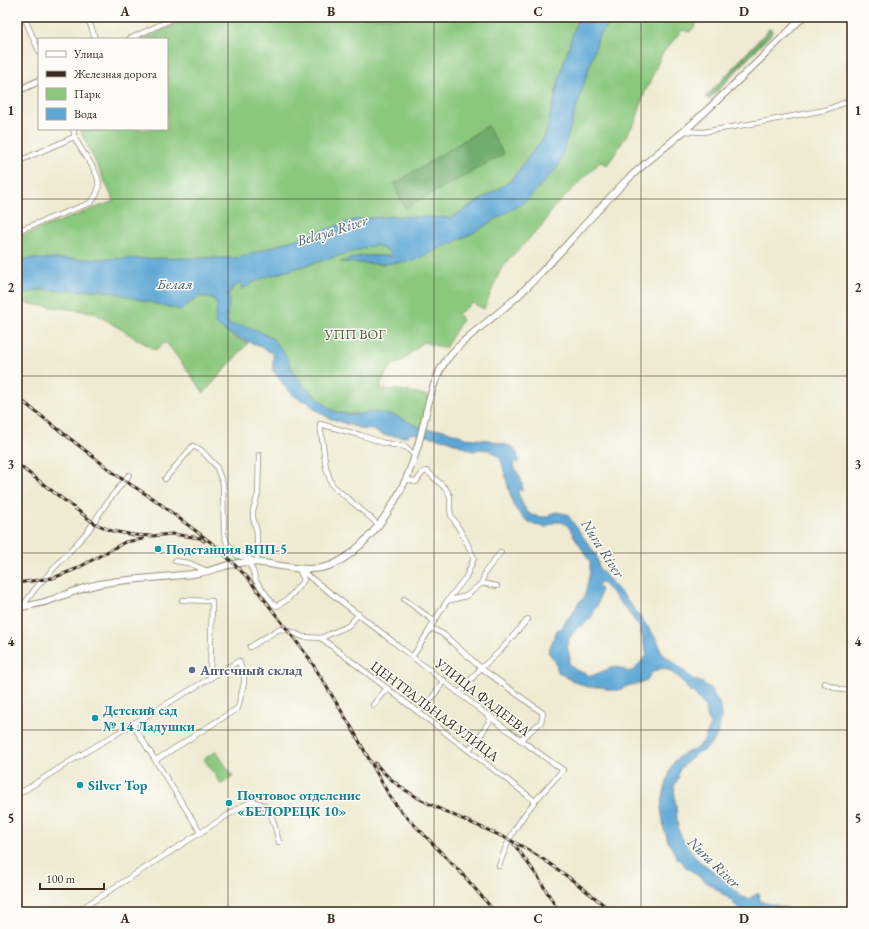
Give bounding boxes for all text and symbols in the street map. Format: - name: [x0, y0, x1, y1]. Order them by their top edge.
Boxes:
- text: A: [119, 3, 130, 20]
- text: B: [327, 3, 335, 20]
- text: C: [533, 3, 543, 20]
- text: D: [739, 3, 749, 20]
- legend: [38, 38, 168, 130]
- text: Улица: [73, 46, 104, 62]
- text: Железная дорога: [73, 66, 157, 82]
- text: Парк: [74, 86, 101, 102]
- text: 1: [8, 102, 15, 119]
- text: 1: [855, 102, 862, 119]
- text: Вода: [74, 106, 97, 122]
- water label: Belaya River: [293, 210, 371, 250]
- water label: Белая: [156, 274, 193, 293]
- text: 2: [8, 279, 15, 296]
- text: 2: [855, 279, 862, 296]
- park label: УПП ВОГ: [323, 325, 386, 343]
- text: 3: [8, 456, 15, 473]
- text: 3: [855, 456, 862, 473]
- water label: Nura River: [576, 514, 630, 582]
- place label: Подстанция ВПП-5: [166, 540, 287, 558]
- marker: Подстанция ВПП-5: [153, 544, 163, 554]
- text: 4: [8, 633, 15, 650]
- text: 4: [855, 633, 862, 650]
- street label: УЛИЦА ФАДЕЕВА: [431, 654, 534, 740]
- street label: ЦЕНТРАЛЬНАЯ УЛИЦА: [367, 657, 503, 765]
- place label: Аптечный склад: [199, 661, 303, 679]
- marker: Аптечный склад: [187, 665, 197, 675]
- place label: Детский сад № 14 Ладушки: [103, 701, 195, 735]
- marker: Детский сад № 14 Ладушки: [90, 713, 100, 723]
- place label: Silver Top: [88, 776, 148, 794]
- marker: Silver Top: [75, 780, 85, 790]
- place label: Почтовое отделение «БЕЛОРЕЦК 10»: [237, 786, 361, 820]
- marker: Почтовое отделение «БЕЛОРЕЦК 10»: [224, 798, 234, 808]
- text: 5: [8, 810, 14, 827]
- text: 5: [855, 810, 861, 827]
- water label: Nura River: [683, 832, 745, 893]
- scale bar: [40, 865, 104, 891]
- text: 100 m: [46, 871, 76, 887]
- text: A: [119, 910, 130, 927]
- text: B: [327, 910, 335, 927]
- text: C: [533, 910, 543, 927]
- text: D: [739, 910, 749, 927]

